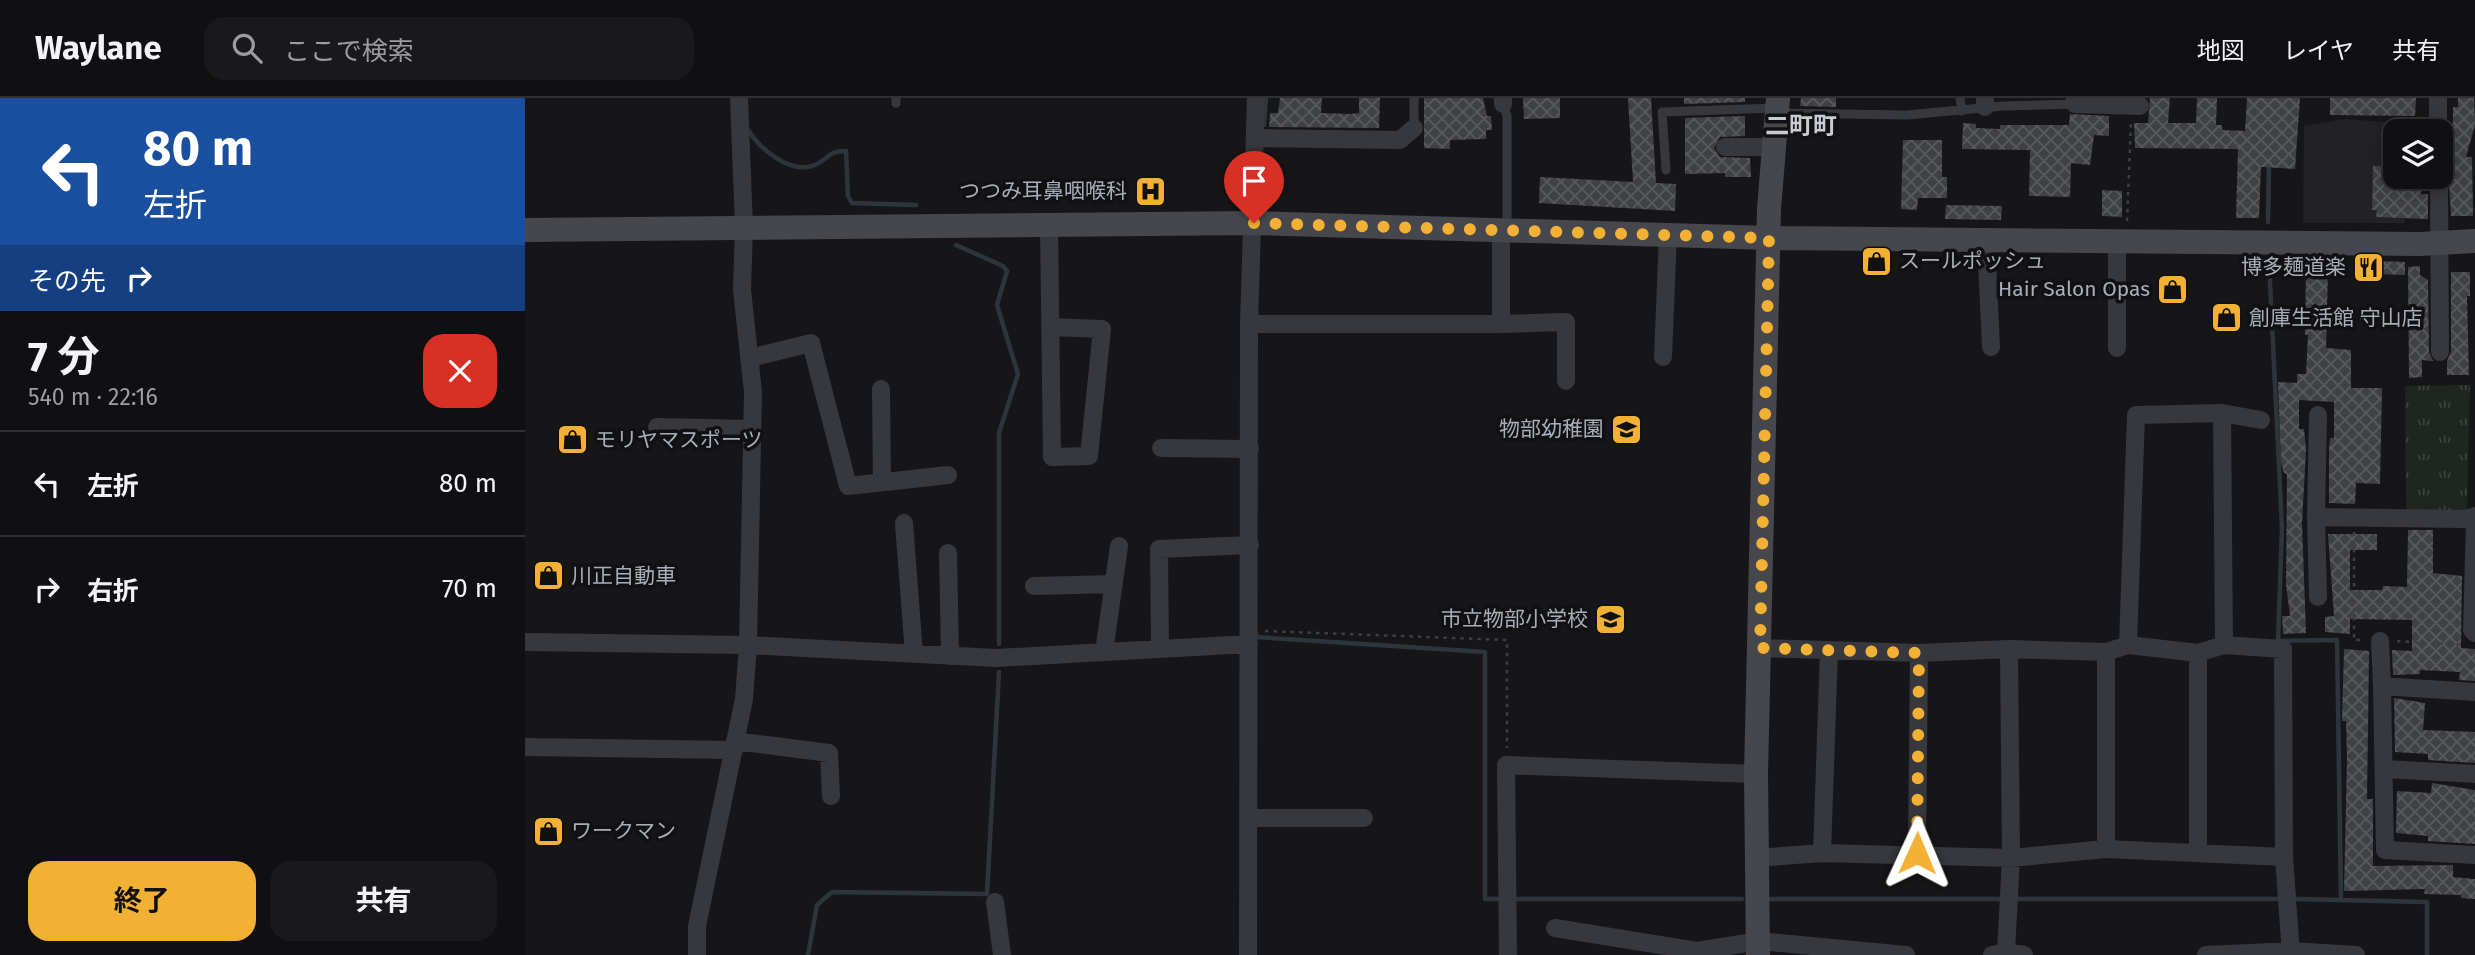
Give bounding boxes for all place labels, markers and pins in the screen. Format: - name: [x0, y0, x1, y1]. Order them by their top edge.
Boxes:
- pin: [1224, 151, 1284, 223]
- hospital icon: つつみ耳鼻咽喉科: [1133, 174, 1167, 208]
- place label: つつみ耳鼻咽喉科: [959, 178, 1127, 204]
- shop icon: スールポッシュ: [1859, 244, 1893, 278]
- place label: スールポッシュ: [1899, 248, 2046, 274]
- restaurant icon: 博多麺道楽: [2352, 250, 2386, 284]
- place label: 博多麺道楽: [2241, 254, 2346, 280]
- shop icon: Hair Salon Opas: [2156, 272, 2190, 306]
- place label: Hair Salon Opas: [1998, 276, 2150, 302]
- shop icon: 創庫生活館 守山店: [2209, 301, 2243, 335]
- place label: 創庫生活館 守山店: [2249, 305, 2423, 331]
- school or university icon: 物部幼稚園: [1610, 412, 1644, 446]
- place label: 物部幼稚園: [1499, 416, 1604, 442]
- shop icon: モリヤマスポーツ: [555, 423, 589, 457]
- place label: モリヤマスポーツ: [595, 427, 763, 453]
- shop icon: 川正自動車: [531, 559, 565, 593]
- place label: 川正自動車: [571, 563, 676, 589]
- school or university icon: 市立物部小学校: [1594, 602, 1628, 636]
- place label: 市立物部小学校: [1441, 606, 1588, 632]
- shop icon: ワークマン: [531, 814, 565, 848]
- place label: ワークマン: [571, 818, 676, 844]

